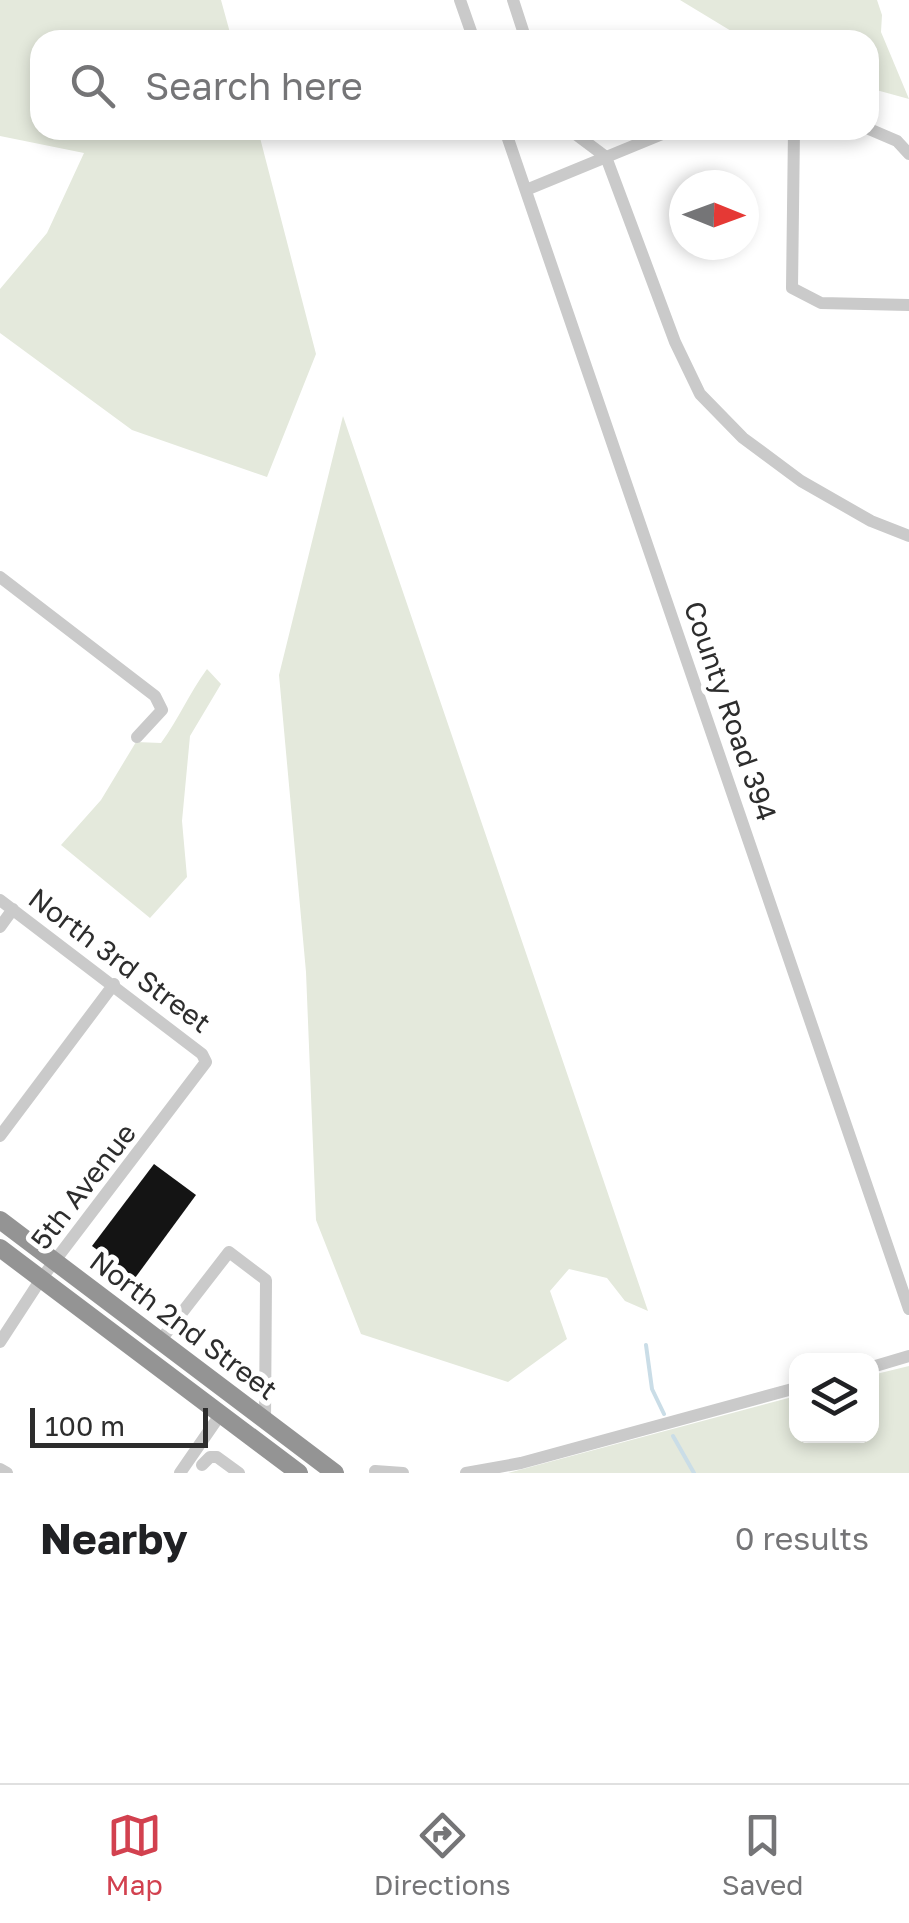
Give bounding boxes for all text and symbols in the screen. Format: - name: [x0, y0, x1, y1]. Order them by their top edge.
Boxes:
- search box: [30, 30, 879, 140]
- icon: search: [65, 58, 120, 113]
- text: Search here: [145, 63, 363, 108]
- north arrow: [669, 170, 759, 260]
- street label: County Road 394: [678, 597, 784, 825]
- street label: North 3rd Street: [23, 881, 217, 1039]
- street label: 5th Avenue: [24, 1117, 142, 1255]
- street label: North 2nd Street: [84, 1244, 284, 1406]
- map controls: [789, 1353, 879, 1443]
- button: layers: [789, 1353, 879, 1443]
- scale bar: [30, 1403, 208, 1448]
- text: 100 m: [45, 1409, 125, 1442]
- text: Nearby: [40, 1513, 188, 1563]
- text: 0 results: [735, 1519, 869, 1557]
- tab: Map: [106, 1808, 163, 1901]
- tab: Directions: [374, 1808, 511, 1901]
- tab: Saved: [722, 1808, 803, 1901]

